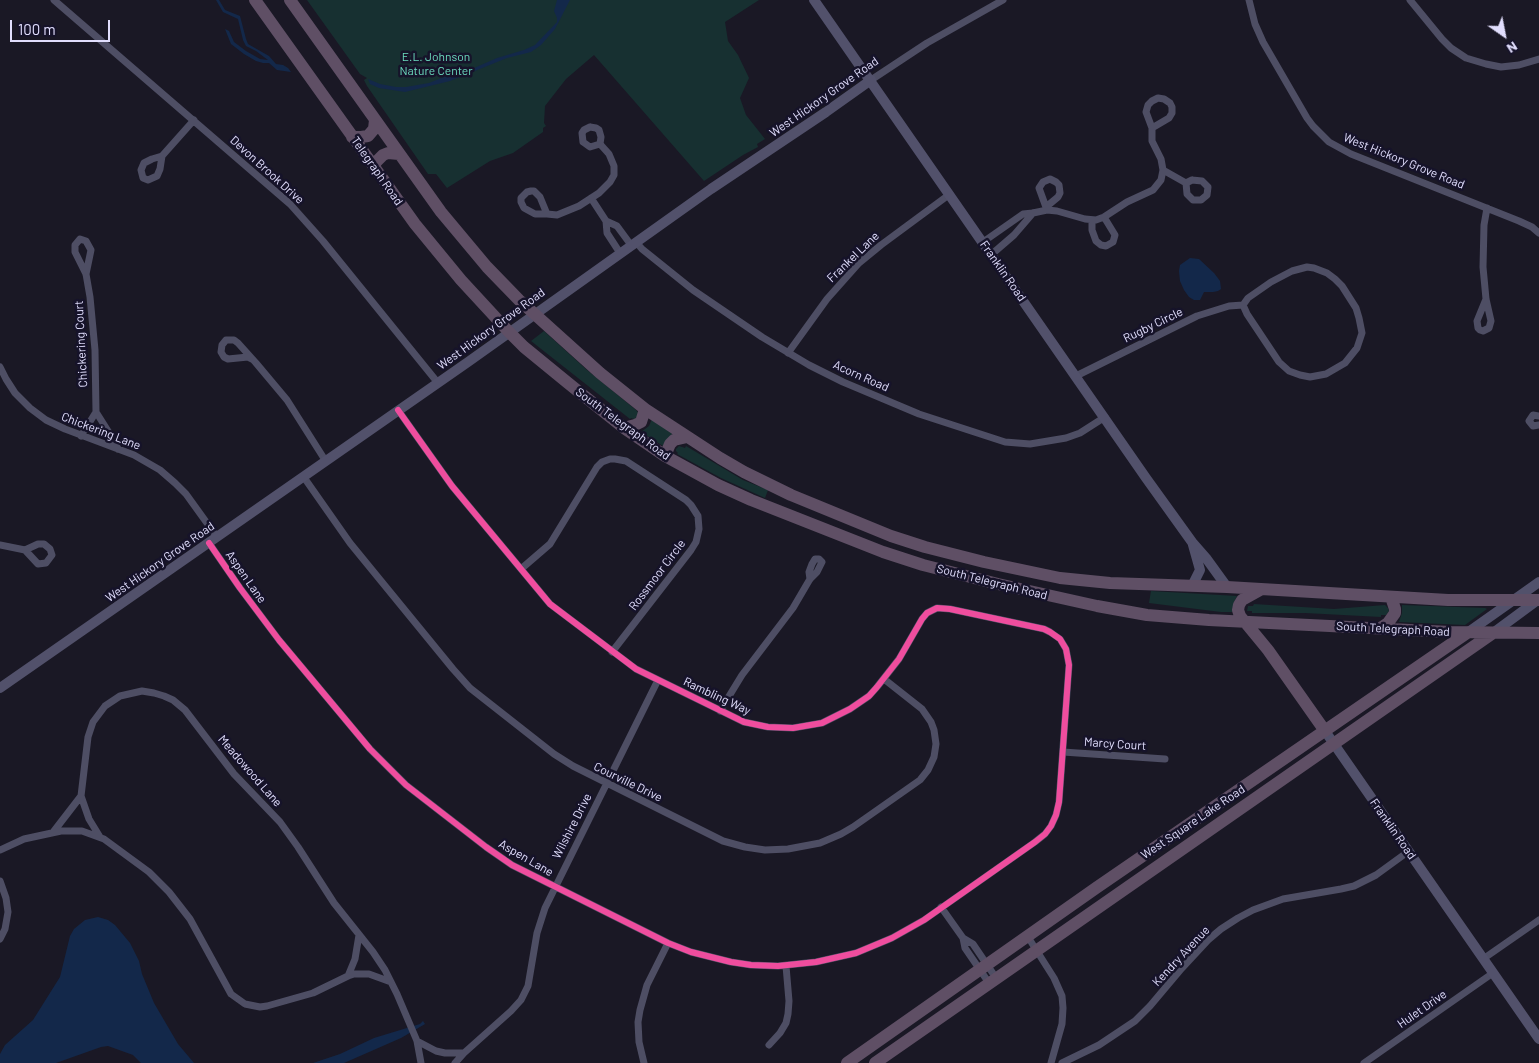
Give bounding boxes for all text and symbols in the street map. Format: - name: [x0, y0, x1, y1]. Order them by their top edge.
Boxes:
- scale bar: [12, 10, 112, 42]
- north arrow: [1479, 10, 1529, 60]
- text: 100 m: [18, 20, 56, 38]
- text: N: [1504, 38, 1521, 58]
- park label: E.L. Johnson Nature Center: [399, 50, 473, 78]
- street label: West Hickory Grove Road: [767, 54, 881, 140]
- street label: West Hickory Grove Road: [1341, 130, 1467, 192]
- street label: Devon Brook Drive: [227, 133, 307, 207]
- street label: Telegraph Road: [348, 134, 406, 208]
- street label: Frankel Lane: [824, 229, 882, 285]
- street label: Franklin Road: [977, 238, 1029, 304]
- street label: West Hickory Grove Road: [434, 285, 548, 373]
- street label: Chickering Court: [72, 300, 90, 388]
- street label: Rugby Circle: [1121, 304, 1185, 346]
- street label: Acorn Road: [831, 357, 891, 395]
- street label: South Telegraph Road: [573, 385, 673, 463]
- street label: Chickering Lane: [59, 409, 143, 453]
- street label: West Hickory Grove Road: [103, 519, 217, 605]
- street label: Rossmoor Circle: [626, 537, 688, 613]
- street label: Aspen Lane: [223, 548, 269, 606]
- street label: South Telegraph Road: [935, 561, 1049, 603]
- street label: South Telegraph Road: [1336, 619, 1450, 639]
- street label: Rambling Way: [681, 674, 753, 718]
- street label: Meadowood Lane: [215, 732, 285, 810]
- street label: Marcy Court: [1083, 735, 1147, 753]
- street label: Courville Drive: [591, 759, 665, 805]
- street label: West Square Lake Road: [1138, 782, 1248, 862]
- street label: Wilshire Drive: [549, 791, 595, 861]
- street label: Franklin Road: [1367, 796, 1419, 862]
- street label: Aspen Lane: [496, 837, 556, 879]
- street label: Kendry Avenue: [1149, 923, 1213, 989]
- street label: Hulet Drive: [1395, 987, 1449, 1031]

